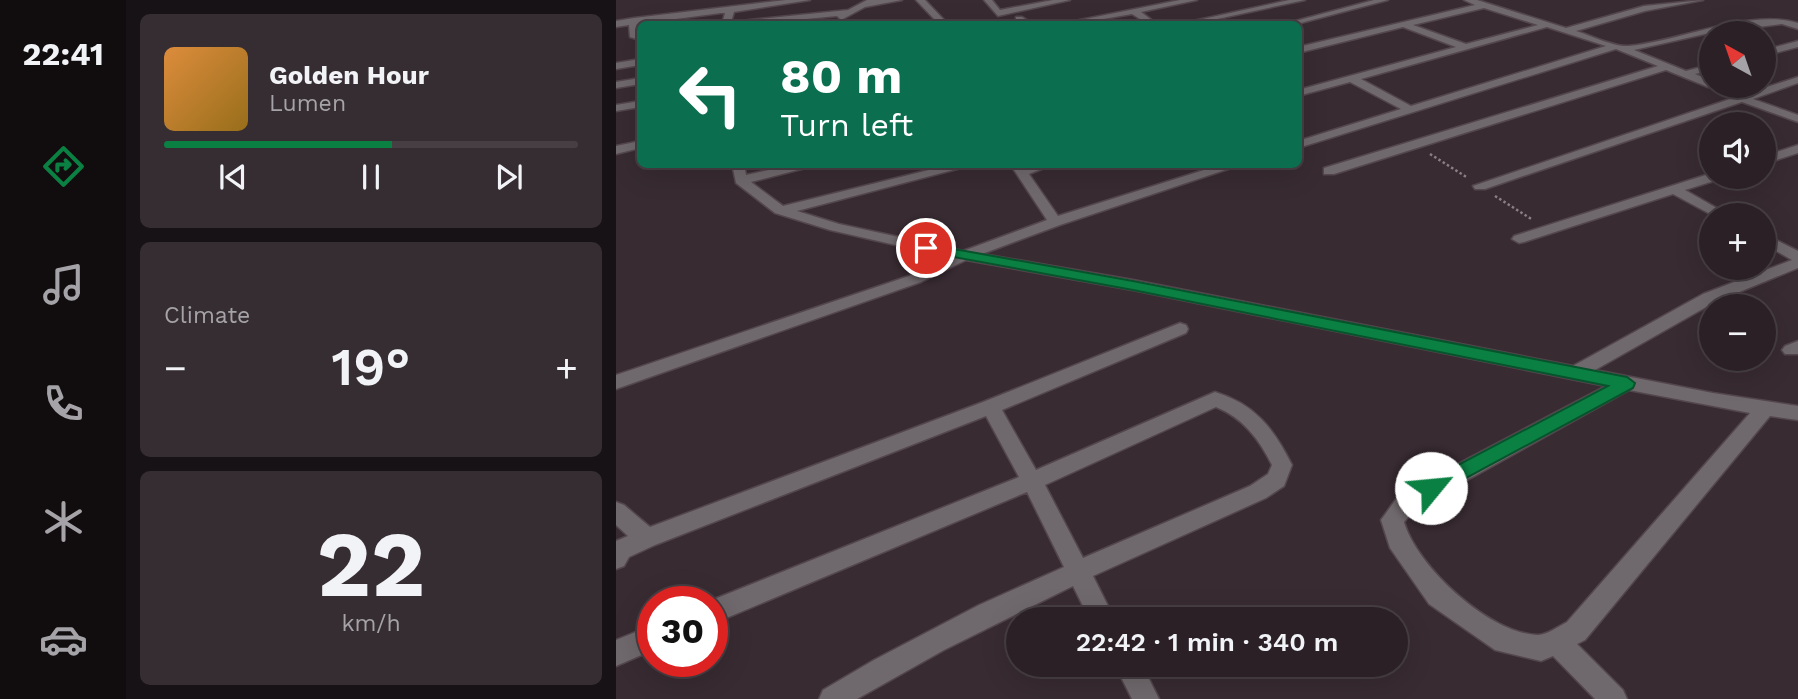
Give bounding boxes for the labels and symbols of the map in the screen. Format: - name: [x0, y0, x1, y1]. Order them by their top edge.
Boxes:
- north arrow: [1699, 21, 1776, 98]
- pin: [896, 218, 956, 278]
- position arrow: [1394, 451, 1468, 525]
- speed limit sign: 30: [637, 586, 728, 677]

